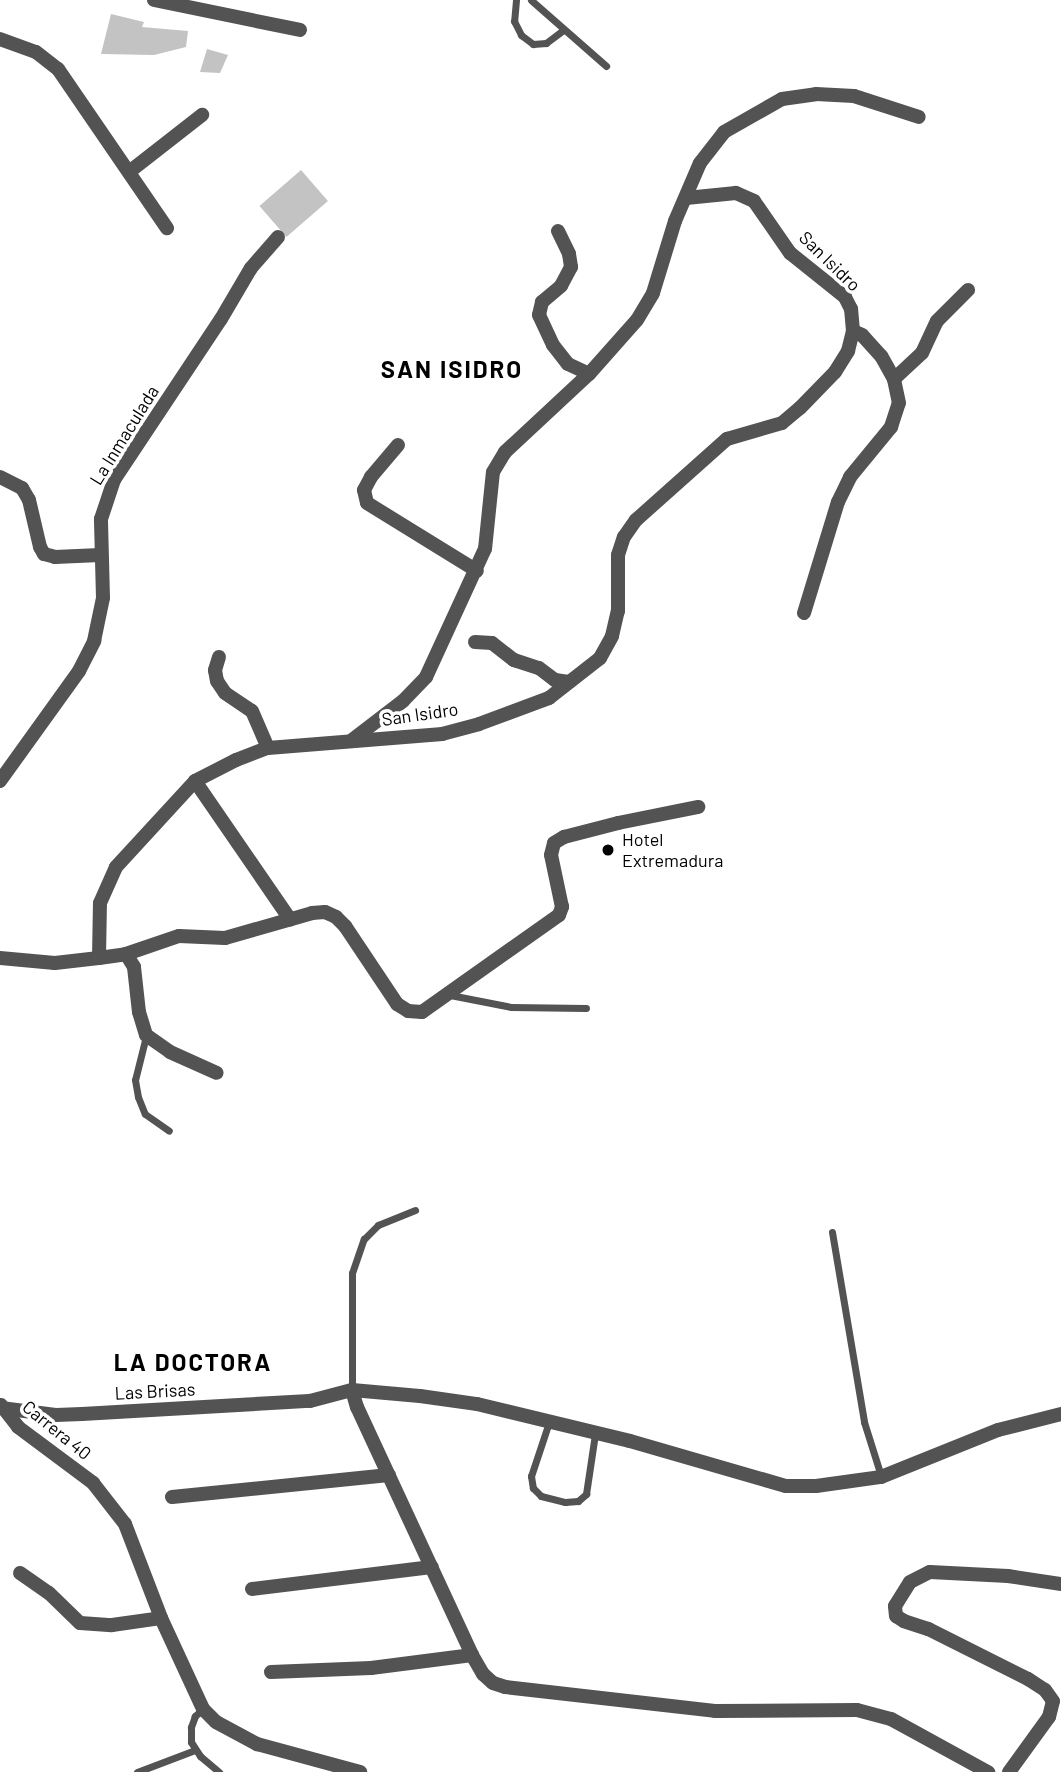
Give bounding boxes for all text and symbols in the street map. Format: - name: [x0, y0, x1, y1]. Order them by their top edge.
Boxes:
- street label: San Isidro: [795, 226, 865, 296]
- district label: SAN ISIDRO: [382, 355, 522, 383]
- street label: La Inmaculada: [85, 381, 163, 489]
- street label: San Isidro: [380, 698, 460, 730]
- place label: Hotel Extremadura: [622, 829, 723, 872]
- marker: Hotel Extremadura: [600, 842, 616, 858]
- district label: LA DOCTORA: [115, 1348, 271, 1376]
- street label: Las Brisas: [114, 1378, 196, 1404]
- street label: Carrera 40: [18, 1396, 96, 1464]

